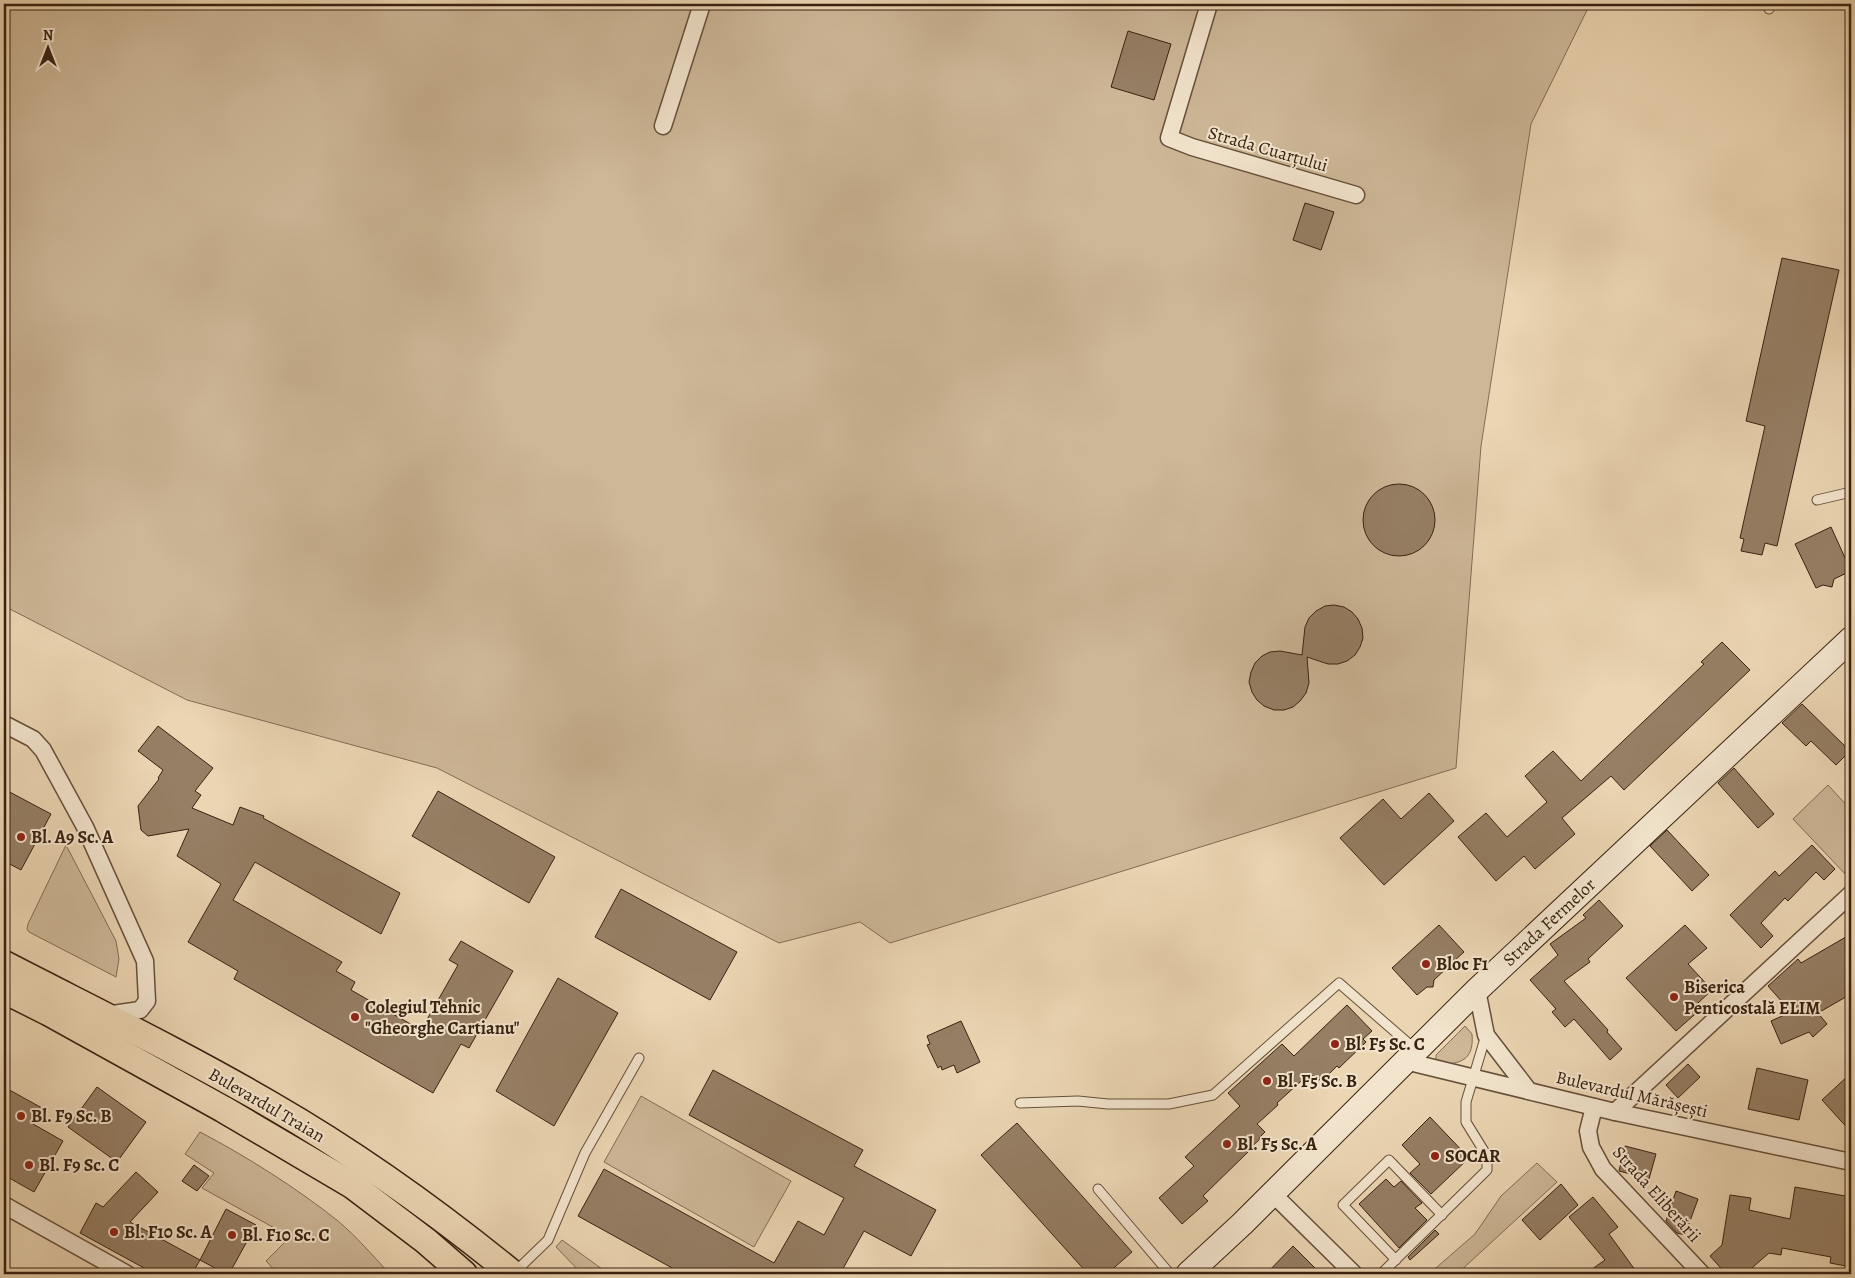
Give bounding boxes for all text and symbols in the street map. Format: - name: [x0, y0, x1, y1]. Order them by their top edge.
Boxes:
- north arrow: [22, 22, 72, 72]
- text: N: [43, 26, 53, 45]
- street label: Strada Cuarțului: [1205, 120, 1331, 178]
- place label: Bl. A9 Sc. A: [31, 825, 114, 849]
- marker: Bl. A9 Sc. A: [15, 831, 27, 843]
- street label: Strada Fermelor: [1497, 873, 1601, 971]
- place label: Bloc F1: [1436, 952, 1489, 976]
- marker: Bloc F1: [1420, 958, 1432, 970]
- place label: Biserica Penticostală ELIM: [1684, 975, 1820, 1020]
- marker: Biserica Penticostală ELIM: [1668, 991, 1680, 1003]
- place label: Colegiul Tehnic "Gheorghe Cartianu": [365, 995, 520, 1040]
- marker: Colegiul Tehnic "Gheorghe Cartianu": [349, 1011, 361, 1023]
- place label: Bl. F5 Sc. C: [1345, 1032, 1425, 1056]
- marker: Bl. F5 Sc. C: [1329, 1038, 1341, 1050]
- street label: Bulevardul Traian: [204, 1062, 330, 1148]
- street label: Bulevardul Mărășești: [1554, 1065, 1710, 1123]
- place label: Bl. F5 Sc. B: [1277, 1069, 1357, 1093]
- marker: Bl. F5 Sc. B: [1261, 1075, 1273, 1087]
- place label: Bl. F9 Sc. B: [31, 1104, 112, 1128]
- marker: Bl. F9 Sc. B: [15, 1110, 27, 1122]
- place label: Bl. F5 Sc. A: [1237, 1132, 1318, 1156]
- marker: Bl. F5 Sc. A: [1221, 1138, 1233, 1150]
- street label: Strada Eliberării: [1607, 1141, 1707, 1247]
- place label: SOCAR: [1445, 1144, 1501, 1168]
- marker: SOCAR: [1429, 1150, 1441, 1162]
- place label: Bl. F9 Sc. C: [39, 1153, 119, 1177]
- marker: Bl. F9 Sc. C: [23, 1159, 35, 1171]
- place label: Bl. F10 Sc. A: [124, 1220, 212, 1244]
- place label: Bl. F10 Sc. C: [242, 1223, 330, 1247]
- marker: Bl. F10 Sc. A: [108, 1226, 120, 1238]
- marker: Bl. F10 Sc. C: [226, 1229, 238, 1241]

